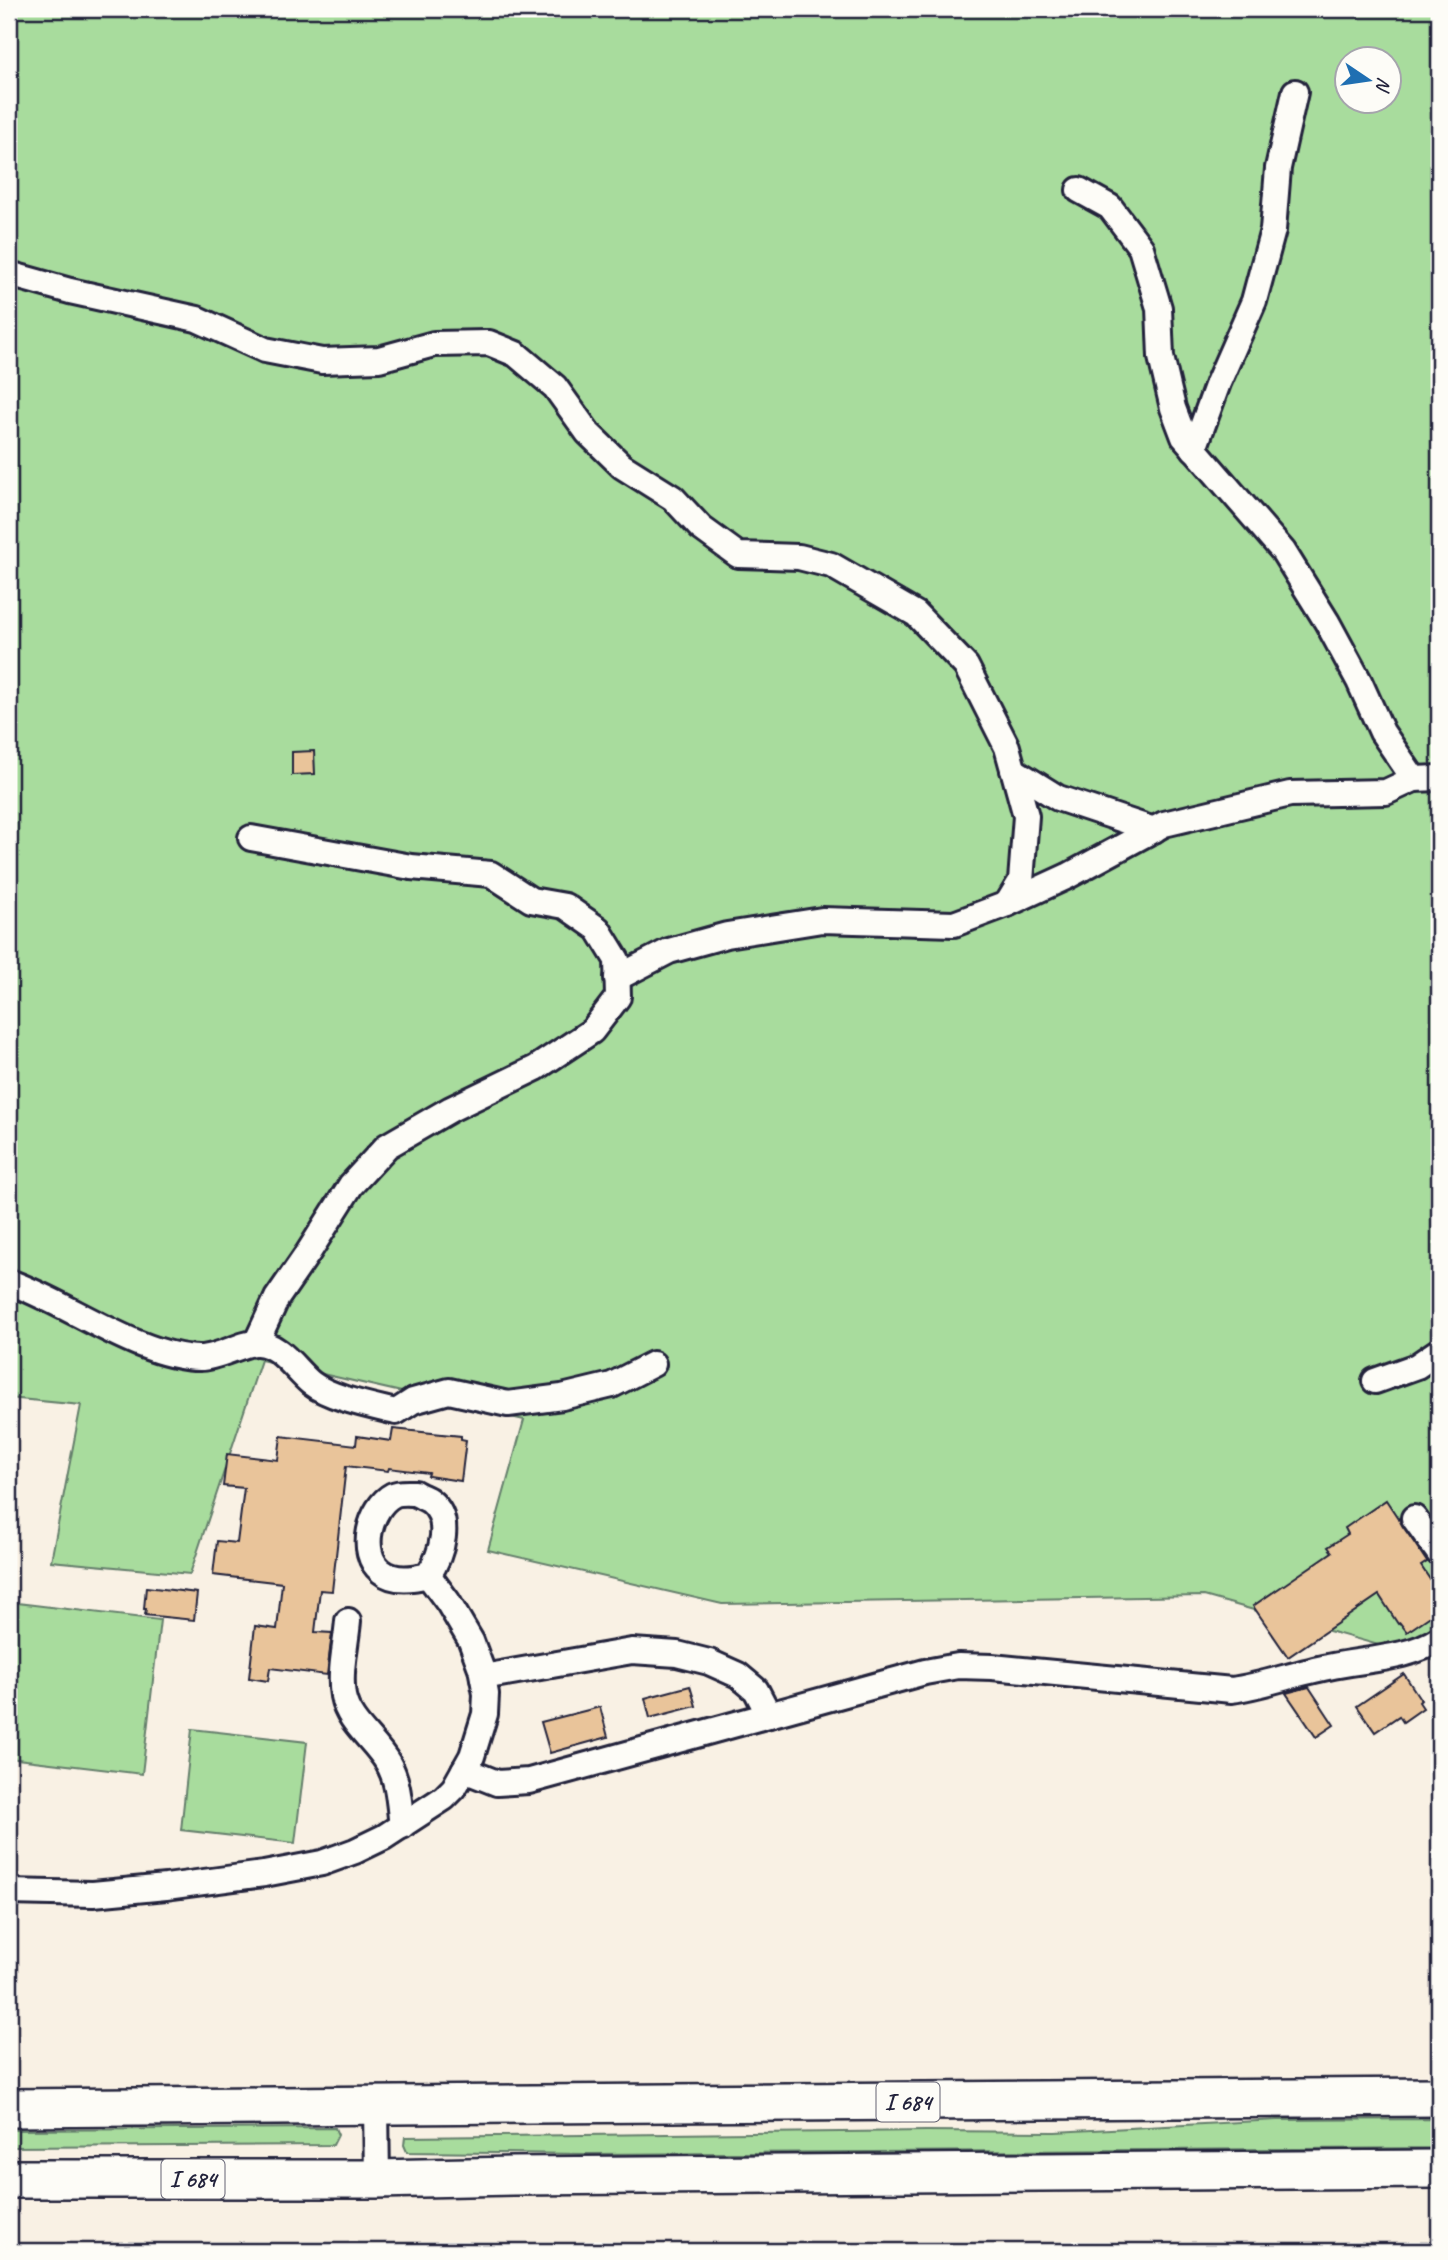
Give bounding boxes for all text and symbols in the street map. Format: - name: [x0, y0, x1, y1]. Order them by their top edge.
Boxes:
- north arrow: [1332, 46, 1402, 116]
- text: N: [1370, 75, 1397, 95]
- road number: I 684: [876, 2082, 940, 2122]
- road number: I 684: [162, 2160, 224, 2198]

